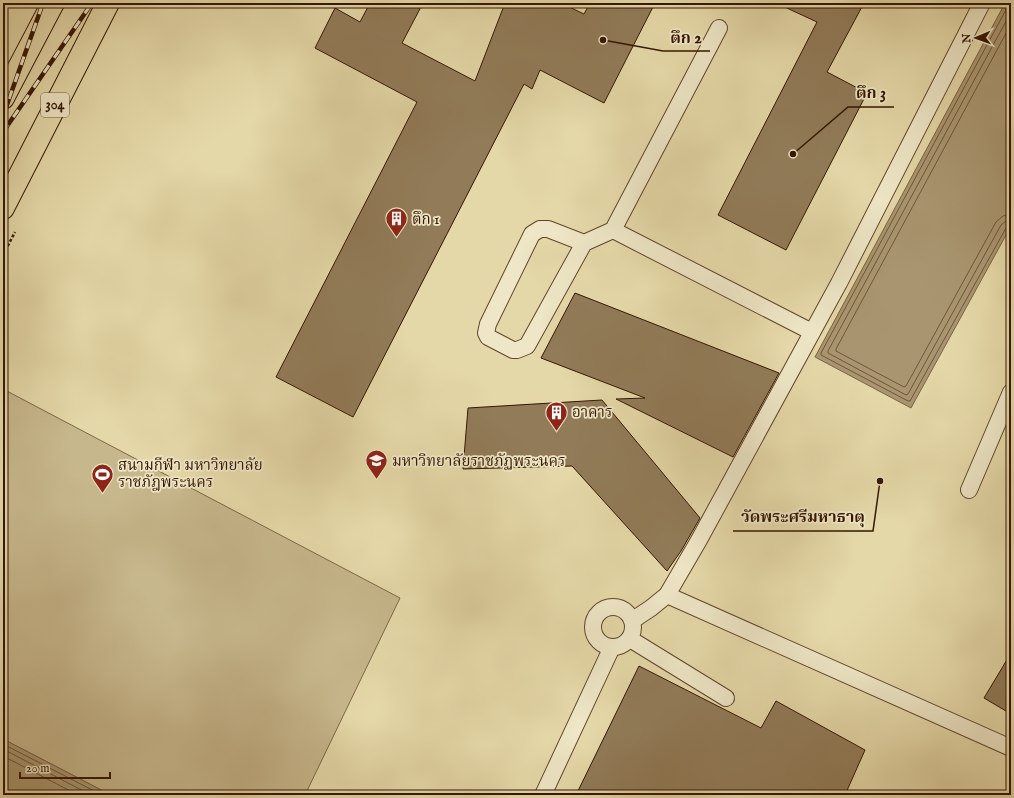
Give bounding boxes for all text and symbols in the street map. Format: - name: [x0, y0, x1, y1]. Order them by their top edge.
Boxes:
- north arrow: [956, 18, 996, 58]
- callout: ตึก 2: [663, 23, 710, 51]
- text: ตึก 2: [670, 29, 702, 49]
- text: N: [960, 33, 974, 44]
- callout: ตึก 3: [848, 79, 894, 107]
- text: ตึก 3: [856, 84, 886, 104]
- road number: 304: [41, 93, 69, 117]
- building icon: ตึก 1: [383, 206, 409, 239]
- place label: ตึก 1: [412, 210, 440, 229]
- building icon: อาคาร: [544, 399, 570, 432]
- place label: อาคาร: [572, 403, 612, 422]
- school or university icon: มหาวิทยาลัยราชภัฏพระนคร: [363, 448, 389, 481]
- place label: มหาวิทยาลัยราชภัฏพระนคร: [392, 452, 566, 471]
- place label: สนามกีฬา มหาวิทยาลัย ราชภัฎพระนคร: [118, 456, 263, 492]
- sports icon: สนามกีฬา มหาวิทยาลัย ราชภัฎพระนคร: [89, 461, 115, 494]
- callout: วัดพระศรีมหาธาตุ: [733, 503, 873, 531]
- text: วัดพระศรีมหาธาตุ: [741, 508, 865, 528]
- scale bar: [20, 754, 110, 780]
- text: 20 m: [26, 761, 49, 776]

